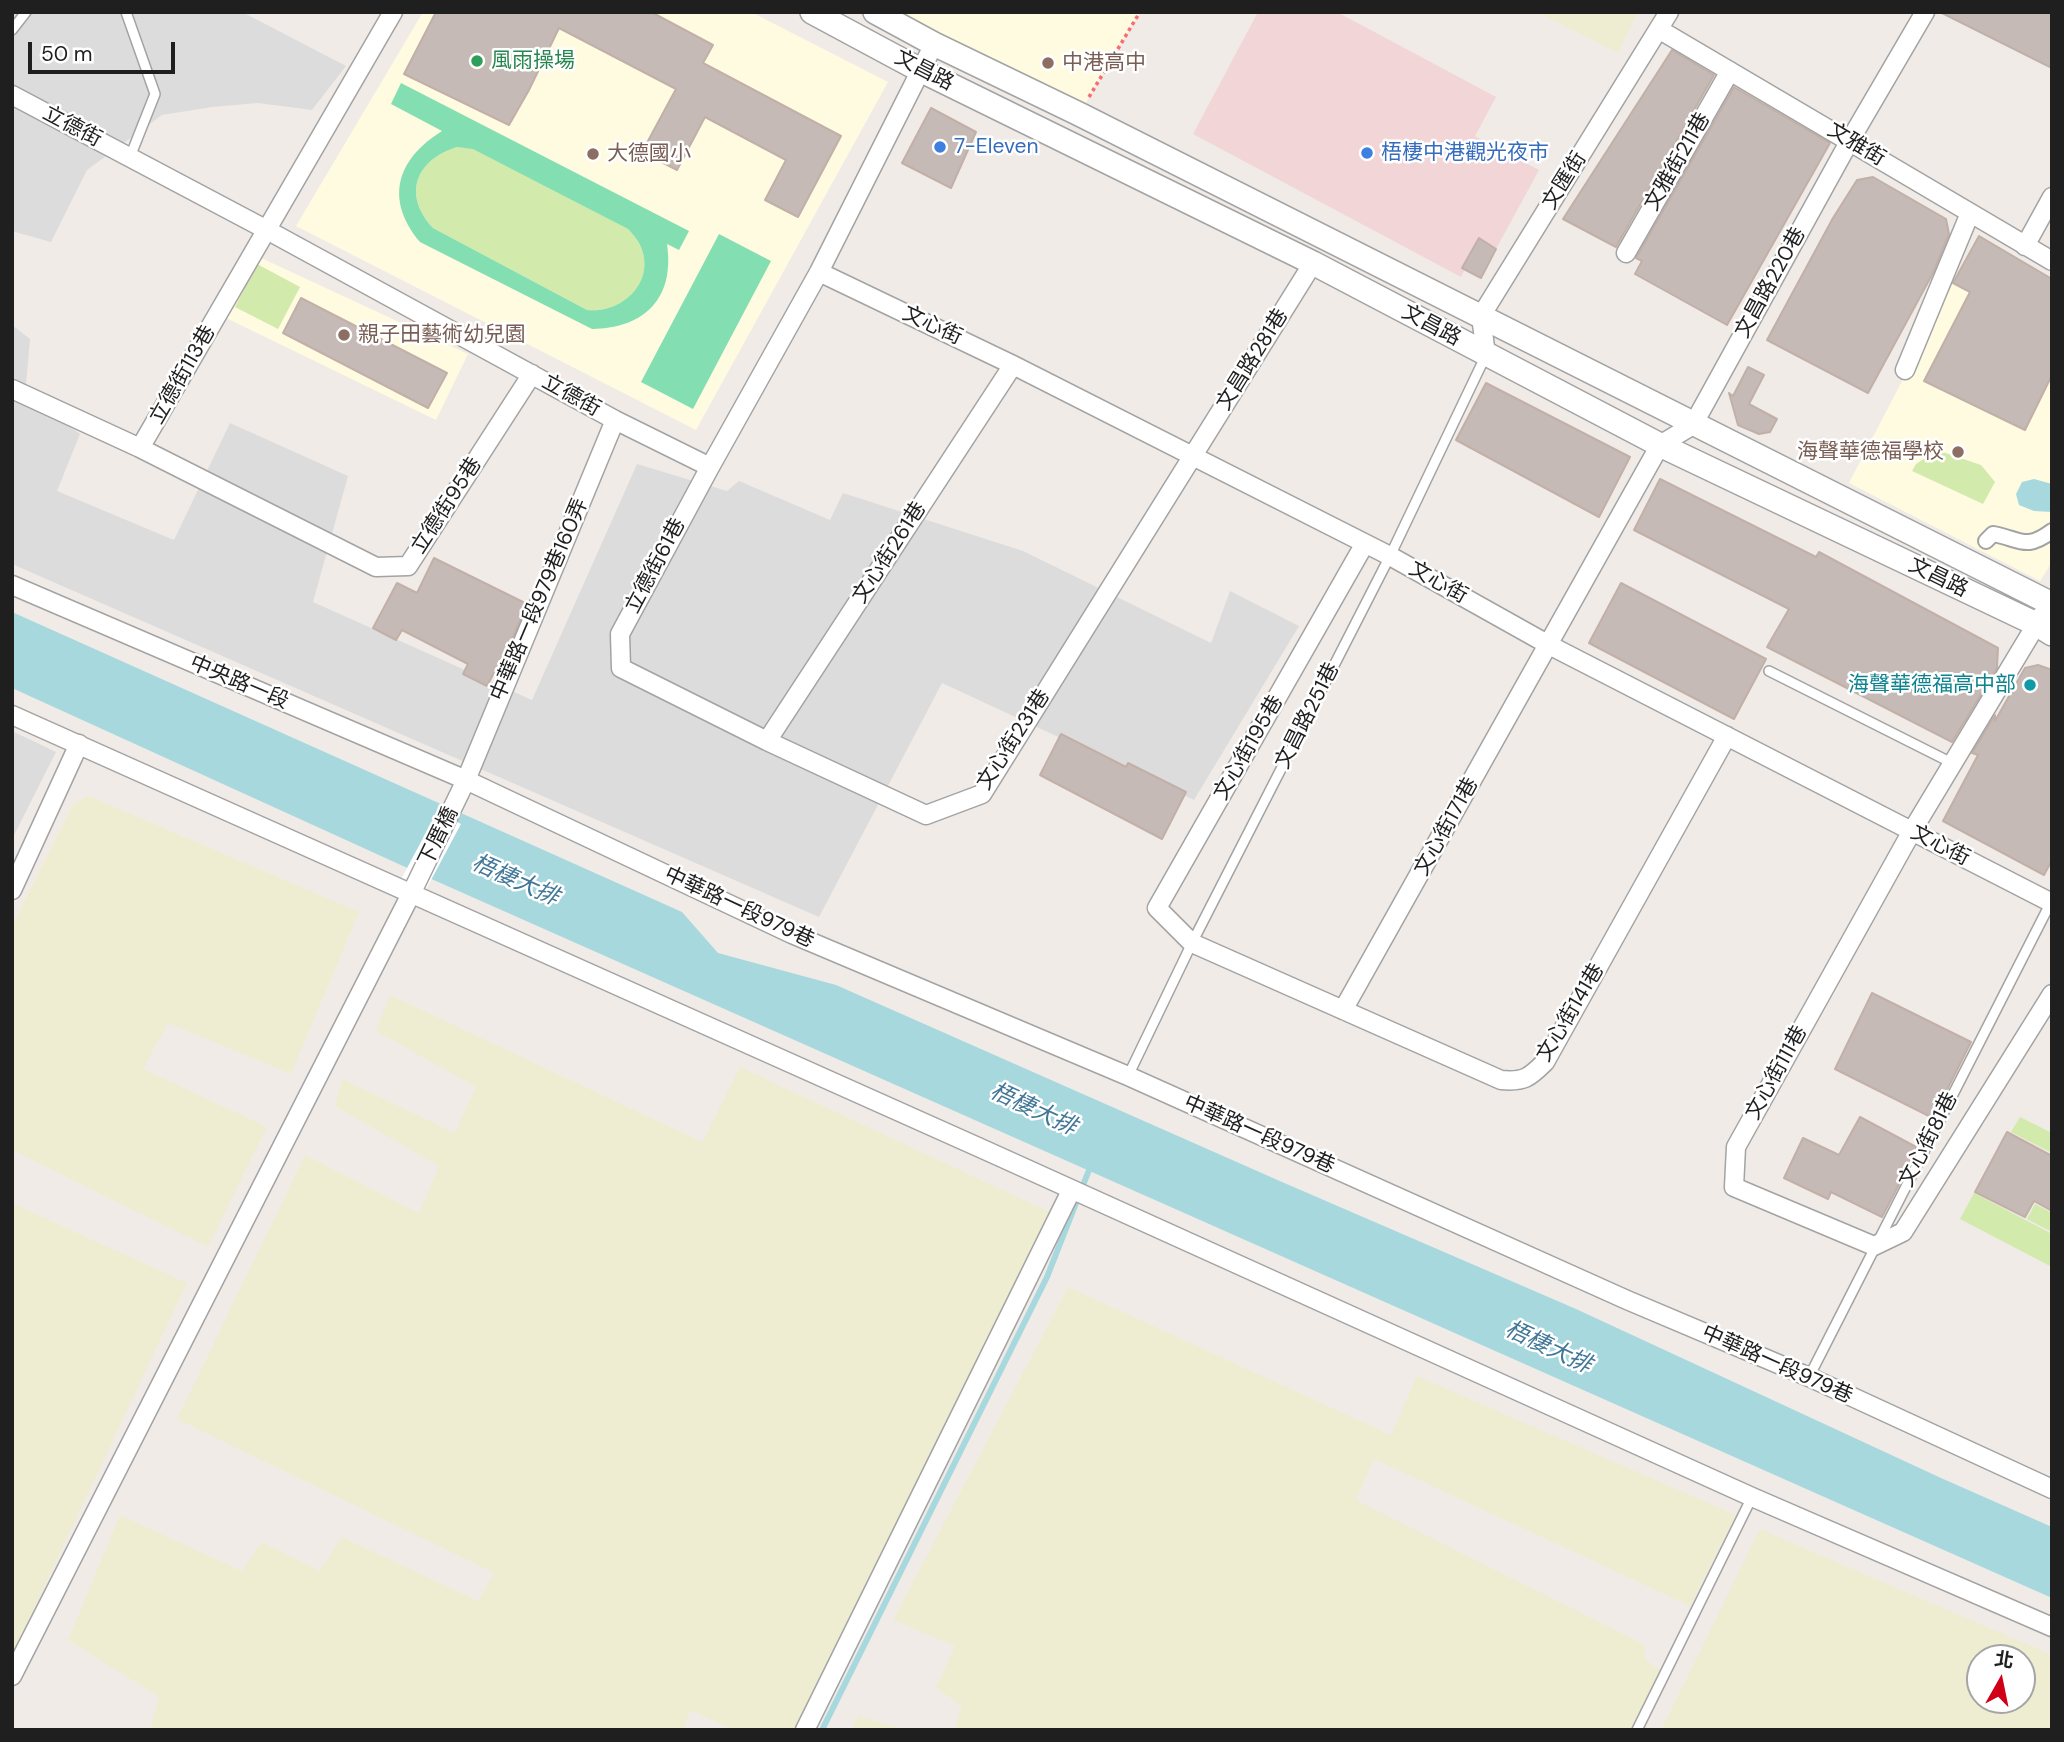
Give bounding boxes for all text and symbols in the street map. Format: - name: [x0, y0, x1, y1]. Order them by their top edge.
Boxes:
- scale bar: [32, 28, 178, 72]
- text: 50 m: [41, 40, 92, 68]
- street label: 文昌路: [890, 45, 958, 97]
- place label: 風雨操場: [491, 48, 575, 74]
- place label: 中港高中: [1062, 50, 1146, 76]
- marker: 風雨操場: [469, 53, 485, 69]
- marker: 中港高中: [1040, 55, 1056, 71]
- street label: 立德街: [38, 101, 106, 153]
- street label: 文雅街211巷: [1640, 108, 1716, 216]
- street label: 文雅街: [1823, 118, 1889, 172]
- place label: 7-Eleven: [954, 134, 1038, 160]
- marker: 7-Eleven: [932, 139, 948, 155]
- place label: 梧棲中港觀光夜市: [1381, 140, 1549, 166]
- place label: 大德國小: [607, 141, 691, 167]
- marker: 梧棲中港觀光夜市: [1359, 145, 1375, 161]
- marker: 大德國小: [585, 146, 601, 162]
- street label: 文匯街: [1538, 148, 1592, 214]
- street label: 文昌路220巷: [1730, 223, 1812, 343]
- street label: 文昌路: [1397, 300, 1465, 352]
- street label: 文心街: [898, 301, 966, 351]
- street label: 文昌路281巷: [1212, 305, 1294, 415]
- street label: 立德街113巷: [145, 321, 221, 429]
- place label: 親子田藝術幼兒園: [358, 322, 526, 348]
- marker: 親子田藝術幼兒園: [336, 327, 352, 343]
- street label: 立德街: [537, 370, 605, 422]
- place label: 海聲華德福學校: [1797, 439, 1944, 465]
- marker: 海聲華德福學校: [1950, 444, 1966, 460]
- street label: 立德街95巷: [406, 453, 488, 559]
- street label: 中華路一段979巷160弄: [486, 495, 594, 705]
- street label: 文心街261巷: [848, 498, 932, 608]
- street label: 立德街61巷: [621, 514, 691, 618]
- street label: 文昌路: [1904, 553, 1972, 603]
- street label: 文心街: [1404, 557, 1472, 609]
- street label: 中央路一段: [186, 651, 292, 715]
- street label: 文昌路251巷: [1271, 659, 1345, 773]
- place label: 海聲華德福高中部: [1848, 672, 2016, 698]
- marker: 海聲華德福高中部: [2022, 677, 2038, 693]
- street label: 文心街231巷: [972, 685, 1056, 795]
- street label: 文心街195巷: [1209, 691, 1289, 805]
- street label: 文心街171巷: [1410, 773, 1484, 881]
- street label: 下厝橋: [414, 803, 464, 871]
- street label: 文心街: [1906, 820, 1974, 872]
- water label: 梧棲大排: [467, 850, 563, 912]
- street label: 中華路一段979巷: [660, 862, 818, 954]
- street label: 文心街141巷: [1532, 959, 1610, 1067]
- street label: 文心街111巷: [1741, 1022, 1813, 1124]
- water label: 梧棲大排: [985, 1078, 1081, 1142]
- street label: 文心街81巷: [1894, 1088, 1964, 1192]
- street label: 中華路一段979巷: [1180, 1090, 1338, 1180]
- water label: 梧棲大排: [1500, 1316, 1596, 1380]
- street label: 中華路一段979巷: [1698, 1320, 1856, 1410]
- north arrow: [1966, 1644, 2036, 1714]
- text: 北: [1993, 1646, 2015, 1674]

